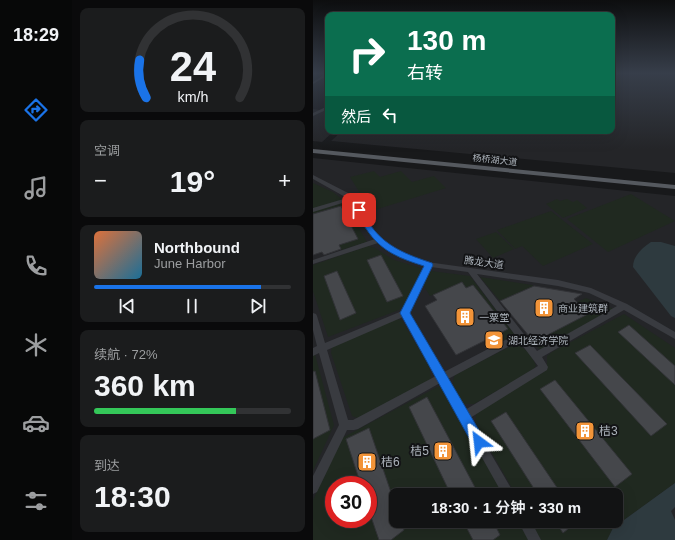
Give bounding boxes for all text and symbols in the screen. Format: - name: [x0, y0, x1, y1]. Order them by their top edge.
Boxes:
- text: 18:29: [13, 25, 59, 45]
- text: 130 m: [407, 25, 486, 56]
- icon: right: [341, 28, 393, 80]
- text: 24: [169, 43, 216, 90]
- text: 右转: [407, 63, 443, 83]
- text: km/h: [177, 89, 208, 105]
- icon: directions: [22, 96, 50, 124]
- icon: left: [379, 104, 401, 126]
- text: 然后: [341, 108, 371, 125]
- text: 空调: [94, 143, 120, 158]
- street label: 杨桥湖大道: [472, 153, 518, 167]
- text: 19°: [170, 165, 215, 198]
- text: −: [94, 168, 107, 193]
- text: +: [278, 168, 291, 193]
- icon: music: [22, 174, 50, 202]
- pin: [342, 193, 376, 227]
- icon: arrive: [348, 199, 370, 221]
- text: Northbound: [154, 239, 240, 256]
- icon: phone: [22, 252, 50, 280]
- street label: 腾龙大道: [463, 254, 505, 271]
- text: June Harbor: [154, 256, 226, 271]
- icon: previous: [116, 295, 138, 317]
- icon: pause: [181, 295, 203, 317]
- icon: next: [247, 295, 269, 317]
- building icon: 商业建筑群: [533, 297, 555, 319]
- place label: 商业建筑群: [558, 303, 608, 314]
- building icon: 一粟堂: [454, 306, 476, 328]
- place label: 一粟堂: [479, 312, 509, 323]
- school or university icon: 湖北经济学院: [483, 329, 505, 351]
- icon: climate: [22, 331, 50, 359]
- place label: 湖北经济学院: [508, 335, 568, 346]
- text: 续航 · 72%: [94, 347, 158, 362]
- text: 360 km: [94, 369, 196, 402]
- icon: car: [22, 409, 50, 437]
- building icon: 桔3: [574, 420, 596, 442]
- position arrow: [458, 421, 500, 463]
- place label: 桔3: [599, 424, 618, 438]
- building icon: 桔5: [432, 440, 454, 462]
- place label: 桔5: [410, 444, 429, 458]
- building icon: 桔6: [356, 451, 378, 473]
- place label: 桔6: [381, 455, 400, 469]
- text: 到达: [94, 458, 120, 473]
- speed limit sign: 30: [325, 476, 377, 528]
- text: 18:30: [94, 480, 171, 513]
- icon: filters: [22, 487, 50, 515]
- text: 18:30 · 1 分钟 · 330 m: [431, 499, 581, 516]

